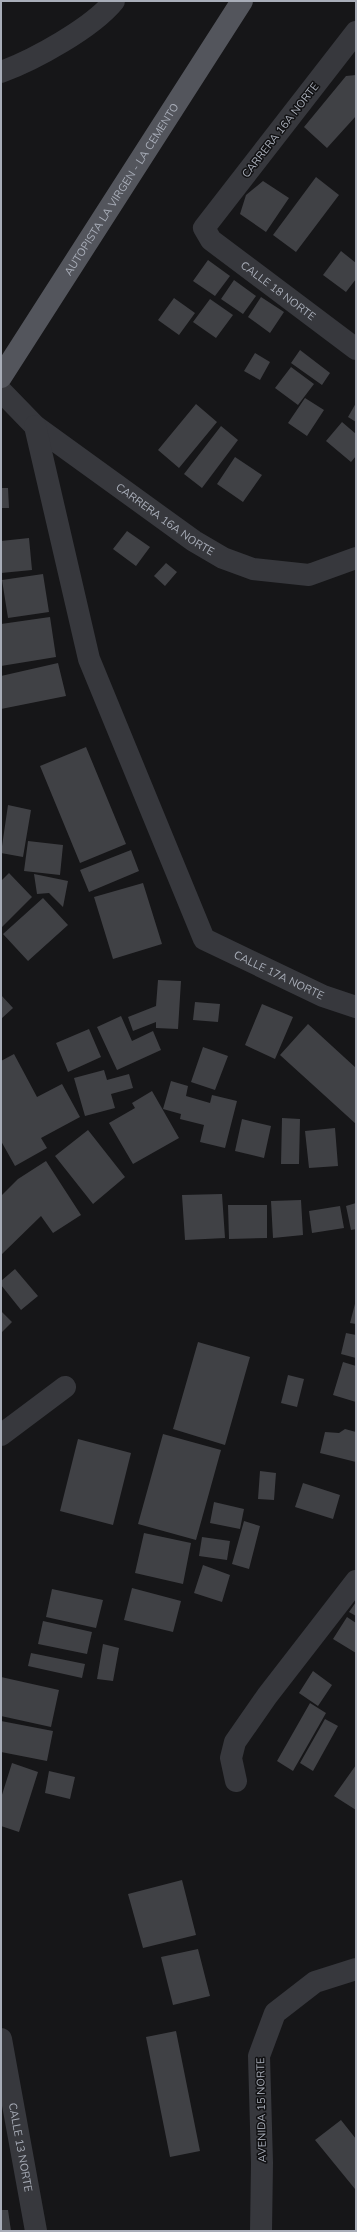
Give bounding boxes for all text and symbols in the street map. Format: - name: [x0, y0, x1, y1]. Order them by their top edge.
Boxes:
- street label: CARRERA 16A NORTE: [238, 80, 322, 180]
- street label: AUTOPISTA LA VIRGEN - LA CEMENTO: [61, 100, 182, 278]
- street label: CALLE 18 NORTE: [238, 258, 318, 323]
- street label: CARRERA 16A NORTE: [113, 480, 217, 558]
- street label: CALLE 17A NORTE: [232, 947, 326, 1002]
- street label: AVENIDA 15 NORTE: [253, 2057, 269, 2163]
- street label: CALLE 13 NORTE: [6, 2102, 36, 2193]

